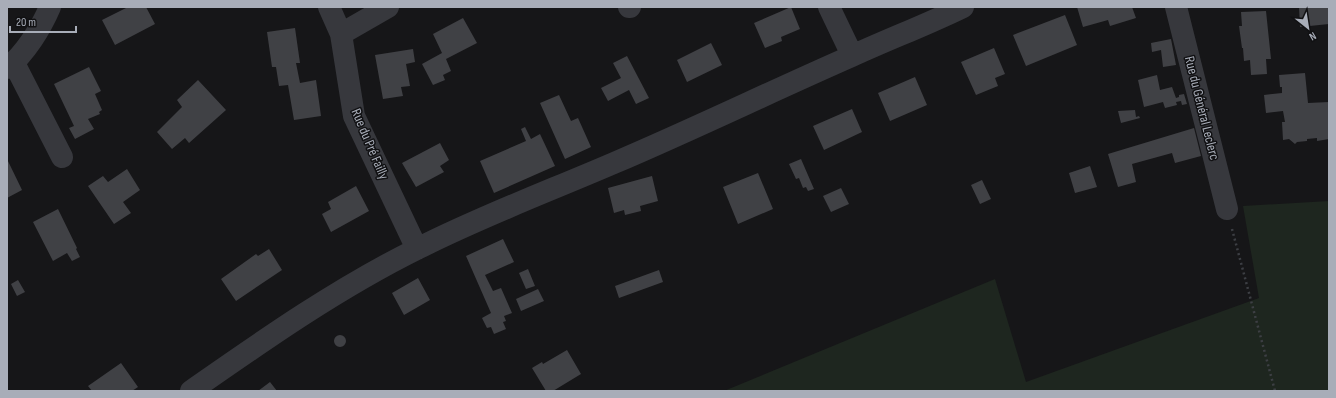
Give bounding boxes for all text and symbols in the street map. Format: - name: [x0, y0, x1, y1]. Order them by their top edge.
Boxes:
- scale bar: [10, 8, 76, 34]
- north arrow: [1288, 8, 1328, 48]
- text: 20 m: [16, 15, 36, 30]
- text: N: [1307, 29, 1319, 43]
- street label: Rue du Général Leclerc: [1181, 54, 1223, 162]
- street label: Rue du Pré Failly: [347, 106, 393, 183]

